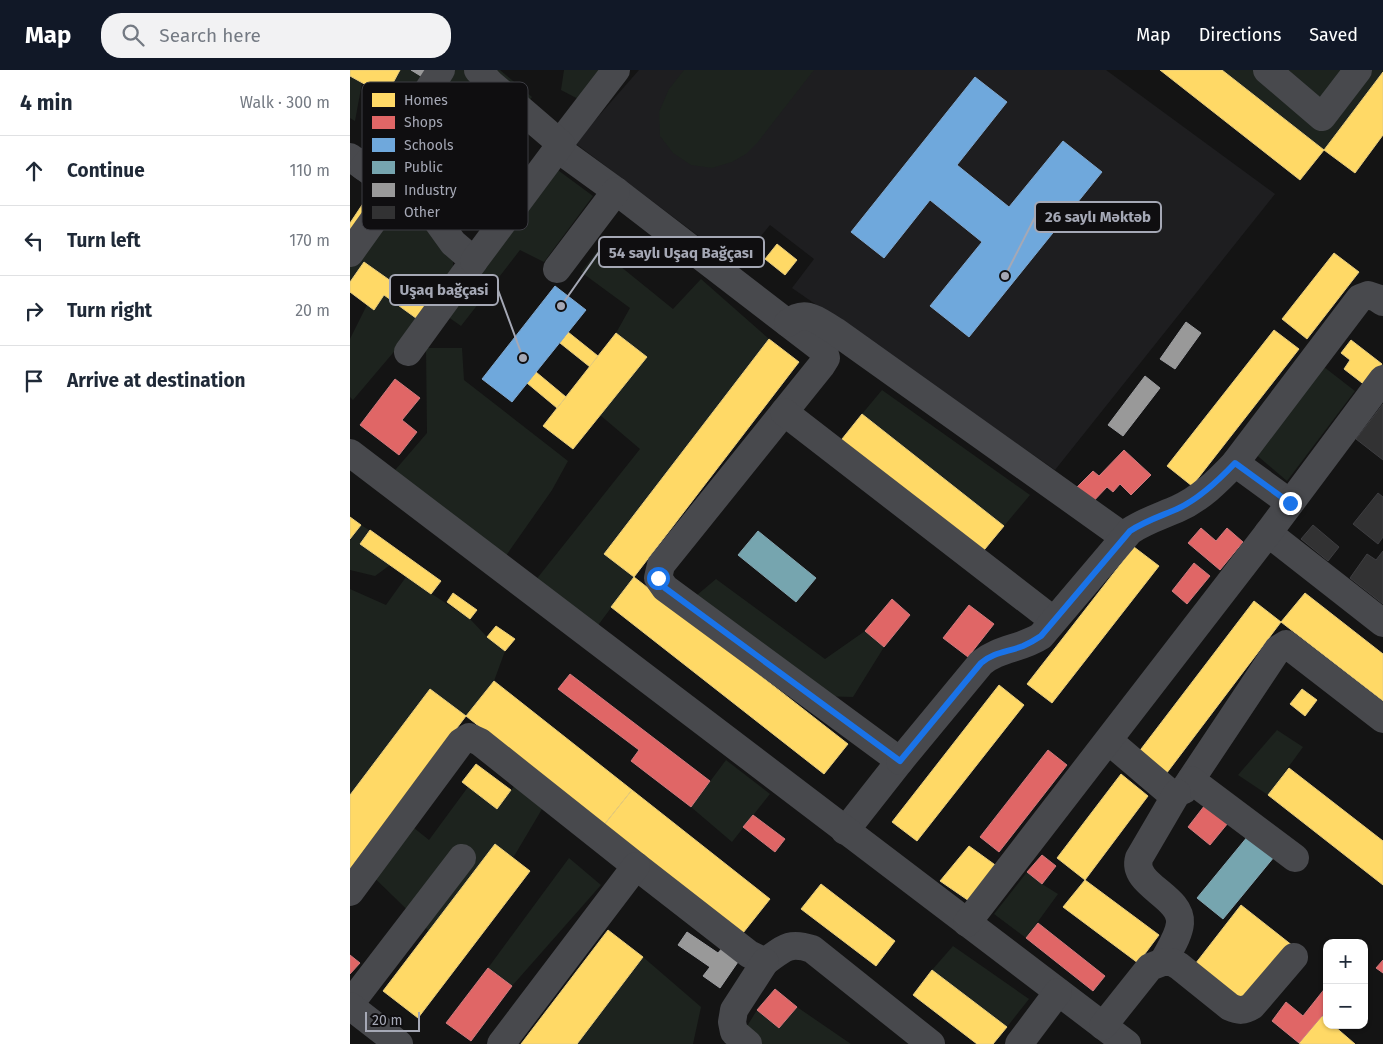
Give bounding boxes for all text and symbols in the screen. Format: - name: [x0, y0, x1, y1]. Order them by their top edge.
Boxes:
- search box: [101, 13, 451, 58]
- text: Map: [25, 21, 71, 49]
- icon: search: [119, 21, 147, 49]
- text: Search here: [159, 24, 261, 47]
- text: Map: [1136, 24, 1171, 46]
- text: Directions: [1199, 24, 1281, 46]
- text: Saved: [1309, 24, 1358, 46]
- legend: [362, 82, 528, 230]
- text: 4 min: [20, 90, 73, 116]
- text: Homes: [404, 92, 448, 109]
- text: Walk · 300 m: [240, 93, 330, 112]
- text: Shops: [404, 114, 443, 131]
- text: Schools: [404, 137, 454, 154]
- icon: ahead: [20, 157, 48, 185]
- text: Continue: [67, 159, 145, 182]
- text: Public: [404, 159, 443, 176]
- text: 110 m: [289, 161, 330, 180]
- text: Industry: [404, 182, 457, 199]
- callout: 26 saylı Məktəb: [1035, 202, 1161, 232]
- text: Other: [404, 204, 441, 221]
- text: 26 saylı Məktəb: [1045, 208, 1151, 226]
- icon: left: [20, 227, 48, 255]
- text: Turn left: [67, 229, 141, 252]
- text: 170 m: [289, 231, 330, 250]
- callout: 54 saylı Uşaq Bağçası: [599, 237, 764, 267]
- text: 54 saylı Uşaq Bağçası: [609, 244, 753, 263]
- callout: Uşaq bağçasi: [390, 275, 498, 305]
- text: Uşaq bağçasi: [400, 281, 488, 300]
- icon: right: [20, 297, 48, 325]
- text: Turn right: [67, 299, 152, 322]
- text: 20 m: [295, 301, 330, 320]
- icon: arrive: [20, 367, 48, 395]
- text: Arrive at destination: [67, 369, 246, 392]
- route end: [1279, 492, 1302, 515]
- route start: [647, 567, 670, 590]
- map controls: [1323, 939, 1368, 1029]
- button: +: [1323, 939, 1368, 984]
- button: −: [1323, 984, 1368, 1029]
- scale bar: [365, 1009, 420, 1032]
- text: 20 m: [372, 1012, 402, 1029]

